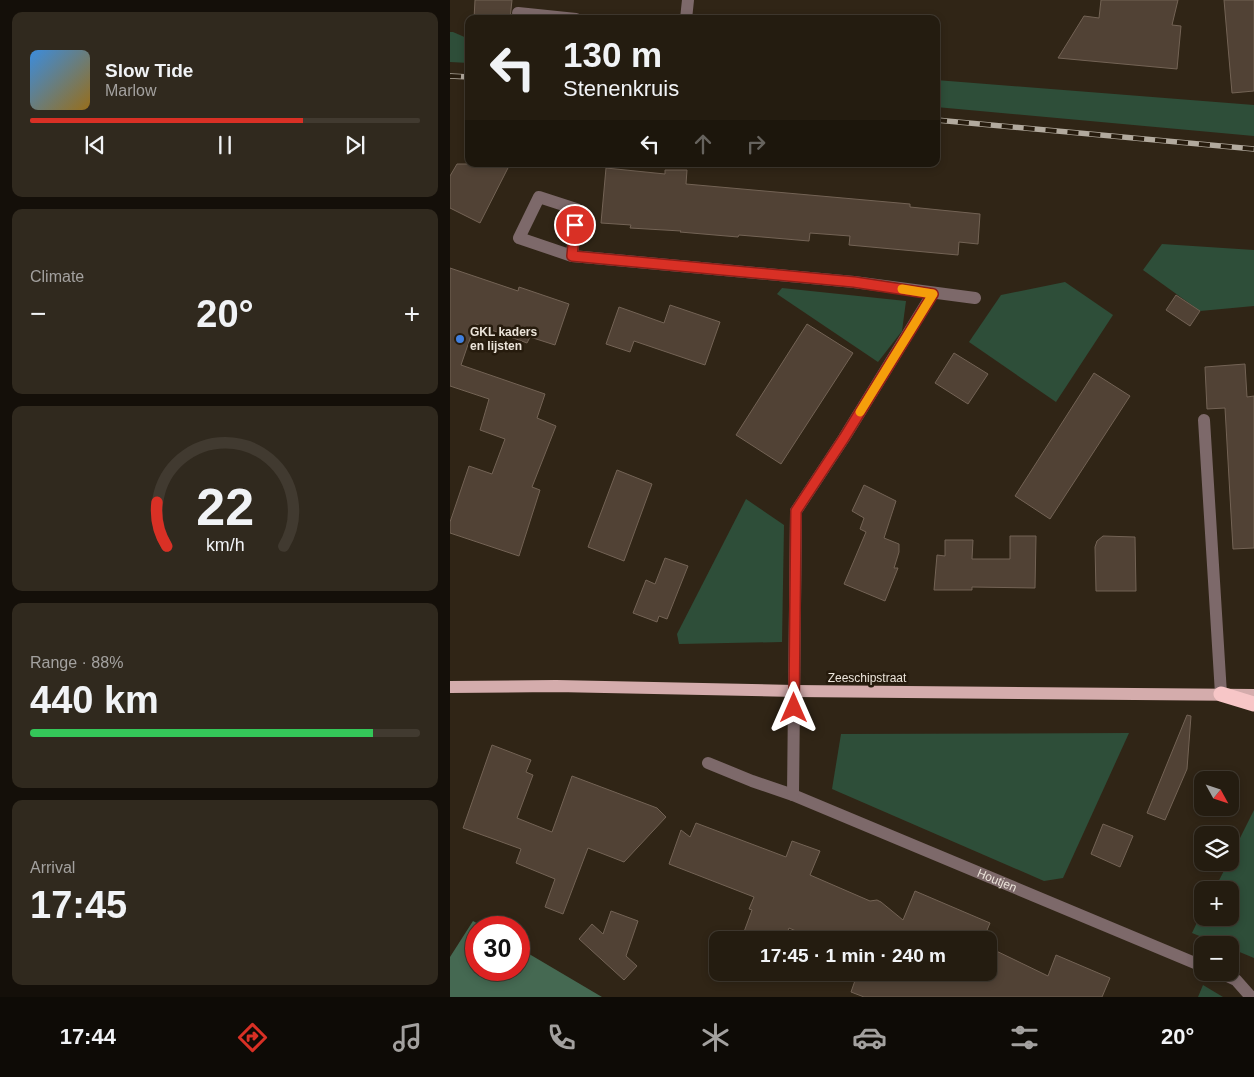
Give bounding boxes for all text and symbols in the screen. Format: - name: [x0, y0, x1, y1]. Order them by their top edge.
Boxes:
- icon: left: [480, 35, 545, 100]
- text: 130 m: [563, 35, 662, 74]
- text: Slow Tide: [105, 60, 193, 81]
- text: Stenenkruis: [563, 76, 679, 101]
- text: Marlow: [105, 82, 157, 99]
- icon: left: [636, 130, 664, 158]
- icon: ahead: [689, 130, 717, 158]
- icon: right: [742, 130, 770, 158]
- icon: previous: [81, 131, 109, 159]
- icon: pause: [211, 131, 239, 159]
- icon: next: [341, 131, 369, 159]
- pin: [554, 204, 596, 246]
- icon: arrive: [561, 211, 589, 239]
- text: Climate: [30, 268, 84, 285]
- text: 20°: [196, 293, 254, 335]
- text: −: [30, 298, 46, 329]
- text: +: [404, 298, 420, 329]
- place label: GKL kaders en lijsten: [470, 325, 537, 353]
- marker: GKL kaders en lijsten: [454, 333, 466, 345]
- text: 22: [196, 478, 254, 536]
- text: km/h: [206, 535, 244, 555]
- text: Range · 88%: [30, 654, 123, 671]
- street label: Zeeschipstraat: [828, 671, 907, 685]
- text: 440 km: [30, 679, 159, 721]
- position arrow: [767, 681, 819, 733]
- north arrow: [1194, 771, 1239, 816]
- map controls: [1194, 771, 1239, 981]
- button: layers: [1194, 826, 1239, 871]
- text: Arrival: [30, 859, 75, 876]
- street label: Houtjen: [975, 866, 1019, 895]
- button: +: [1194, 881, 1239, 926]
- text: 17:45: [30, 884, 127, 926]
- speed limit sign: 30: [465, 916, 530, 981]
- button: −: [1194, 936, 1239, 981]
- text: 17:45 · 1 min · 240 m: [760, 945, 946, 966]
- icon: directions: [235, 1020, 270, 1055]
- icon: music: [390, 1020, 425, 1055]
- icon: phone: [544, 1020, 579, 1055]
- icon: climate: [698, 1020, 733, 1055]
- icon: car: [852, 1020, 887, 1055]
- icon: filters: [1007, 1020, 1042, 1055]
- text: 17:44: [60, 1024, 116, 1049]
- text: 20°: [1161, 1024, 1194, 1049]

